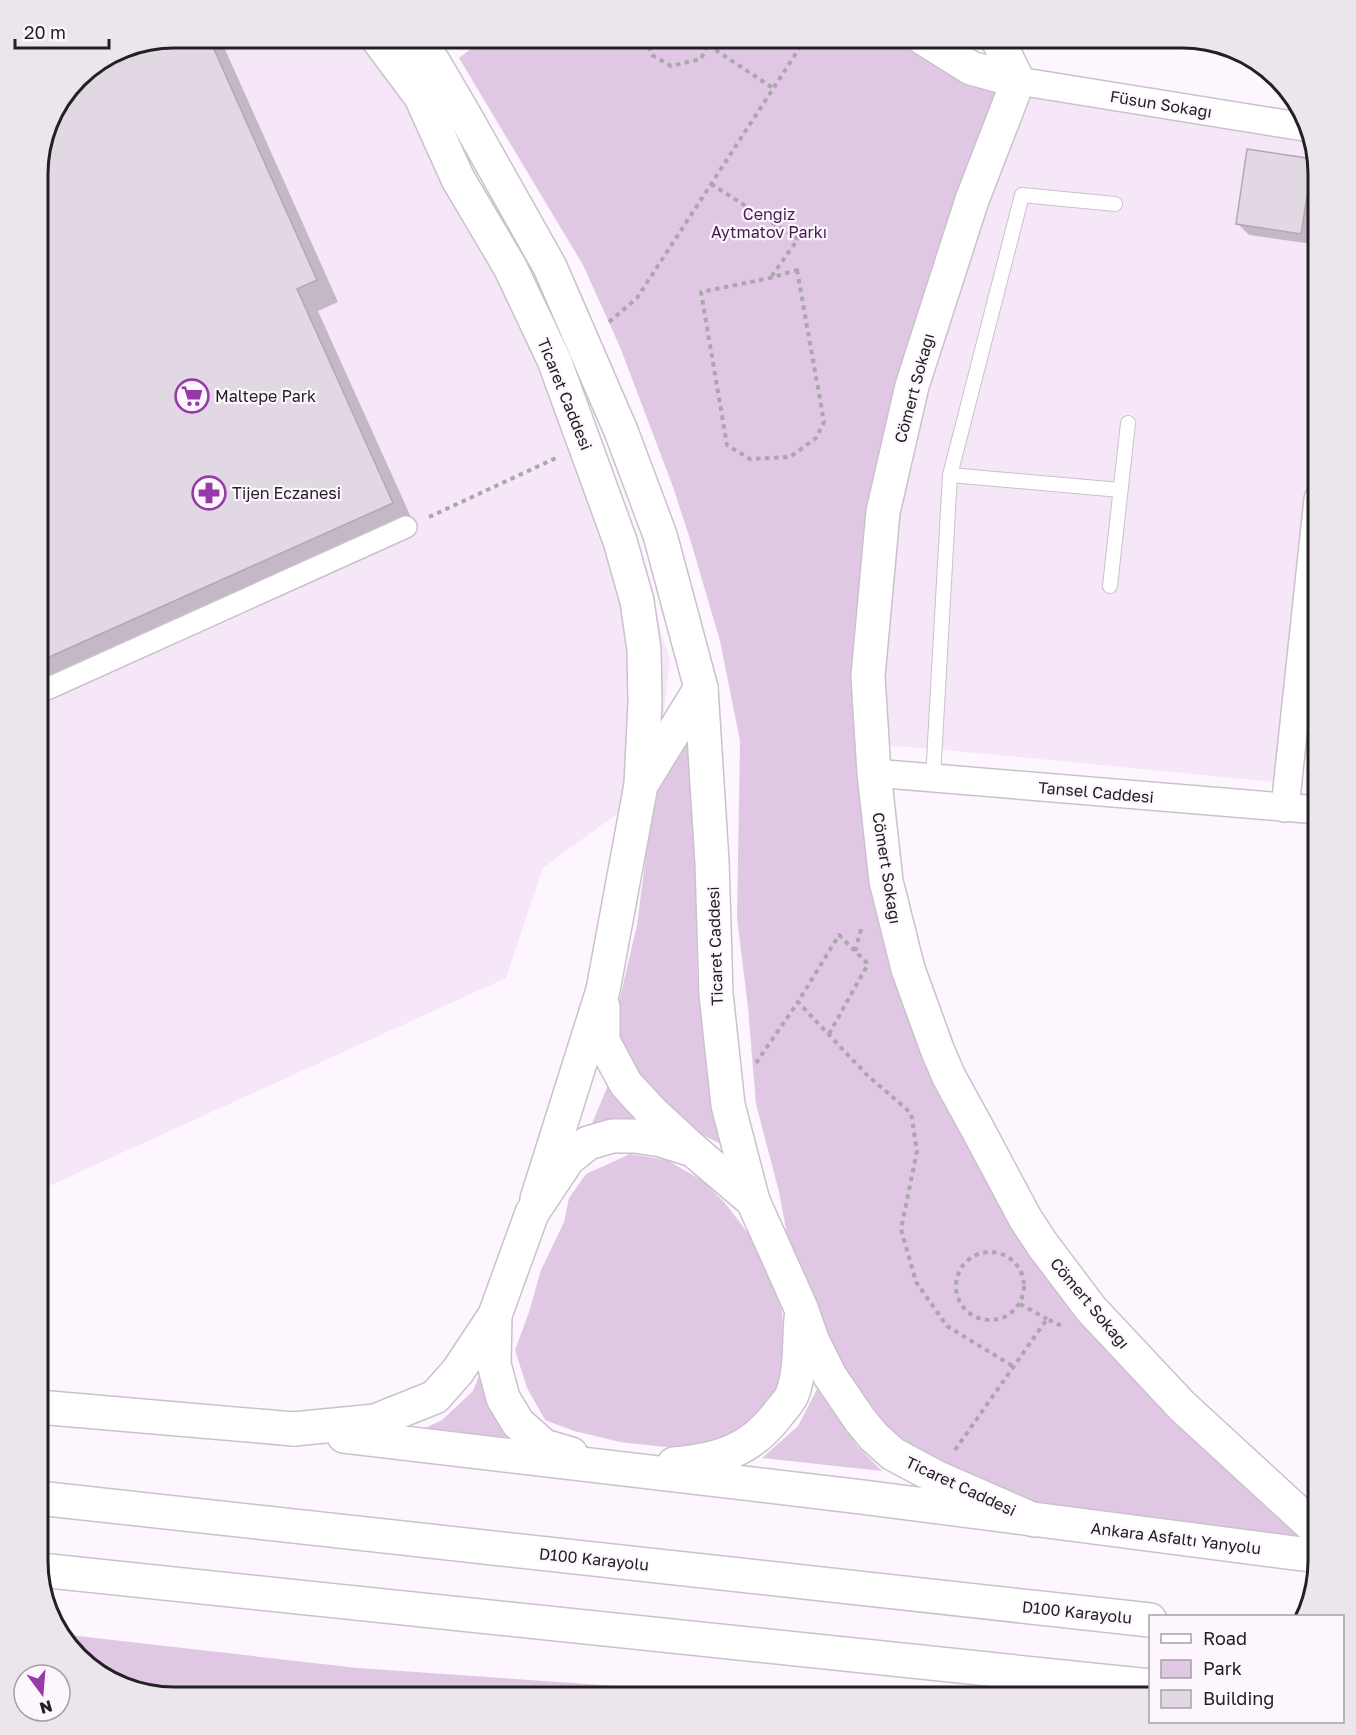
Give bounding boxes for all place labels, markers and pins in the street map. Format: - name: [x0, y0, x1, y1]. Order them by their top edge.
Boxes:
- supermarket icon: Maltepe Park: [174, 378, 210, 414]
- place label: Maltepe Park: [215, 386, 316, 406]
- pharmacy icon: Tijen Eczanesi: [191, 475, 227, 511]
- place label: Tijen Eczanesi: [232, 483, 341, 503]

